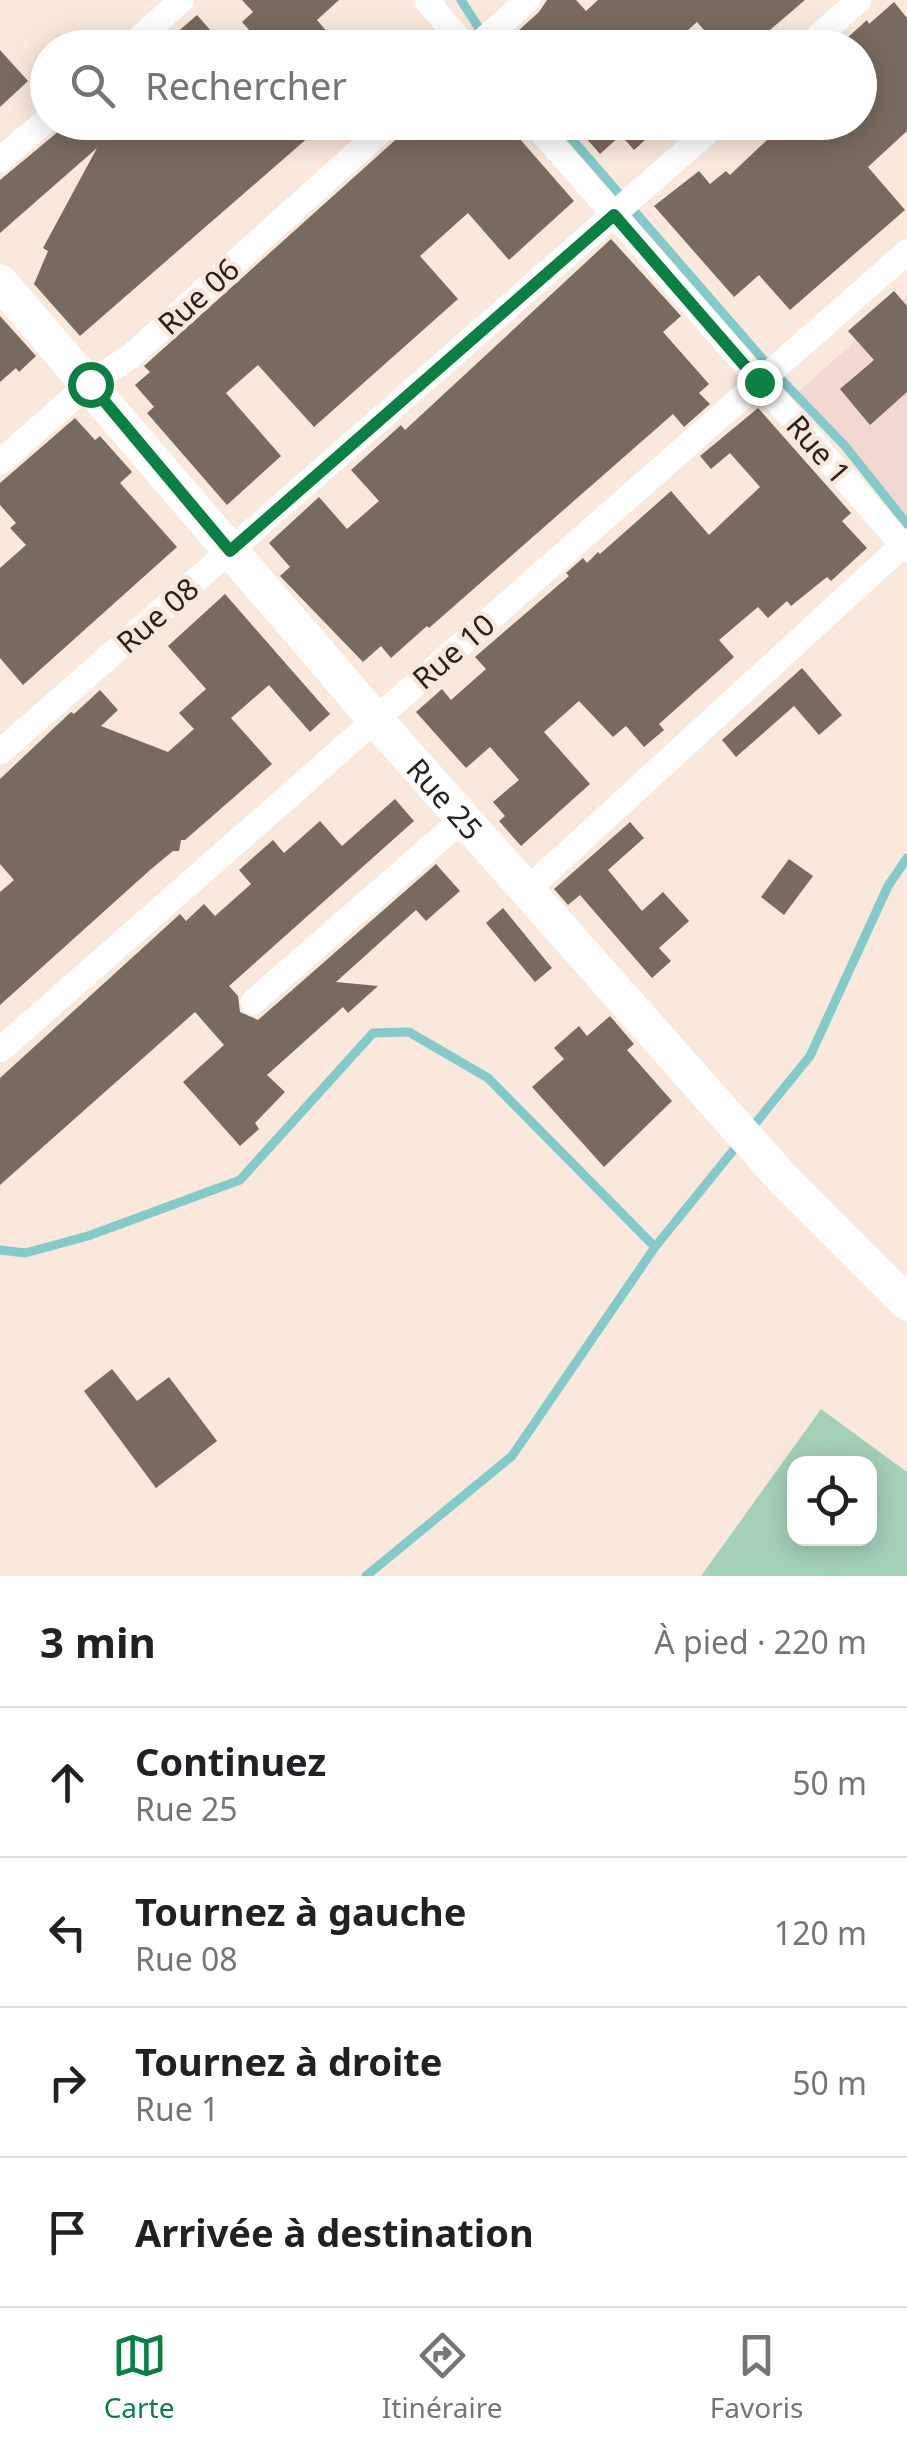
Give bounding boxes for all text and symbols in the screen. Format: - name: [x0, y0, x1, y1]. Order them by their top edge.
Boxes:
- search box: [30, 30, 877, 140]
- icon: search: [65, 58, 120, 113]
- text: Rechercher: [145, 59, 347, 111]
- street label: Rue 06: [149, 249, 247, 343]
- route end: [737, 360, 783, 406]
- route start: [68, 362, 114, 408]
- street label: Rue 1: [778, 406, 860, 492]
- street label: Rue 08: [107, 568, 207, 662]
- street label: Rue 10: [403, 604, 503, 698]
- street label: Rue 25: [398, 749, 493, 848]
- map controls: [787, 1456, 877, 1546]
- button: locate: [787, 1456, 877, 1546]
- text: 3 min: [40, 1613, 156, 1670]
- text: À pied · 220 m: [654, 1620, 867, 1663]
- text: Continuez: [135, 1735, 326, 1787]
- icon: ahead: [40, 1755, 95, 1810]
- text: 50 m: [792, 1761, 867, 1804]
- text: Rue 25: [135, 1787, 238, 1830]
- text: Tournez à gauche: [135, 1885, 466, 1937]
- icon: left: [40, 1905, 95, 1960]
- text: 120 m: [774, 1911, 867, 1954]
- text: Rue 08: [135, 1937, 238, 1980]
- text: Tournez à droite: [135, 2035, 443, 2087]
- icon: right: [40, 2055, 95, 2110]
- text: 50 m: [792, 2061, 867, 2104]
- text: Rue 1: [135, 2087, 219, 2130]
- icon: arrive: [40, 2205, 95, 2260]
- text: Arrivée à destination: [135, 2206, 534, 2258]
- tab: Carte: [104, 2328, 175, 2426]
- tab: Itinéraire: [382, 2328, 502, 2426]
- tab: Favoris: [710, 2328, 803, 2426]

